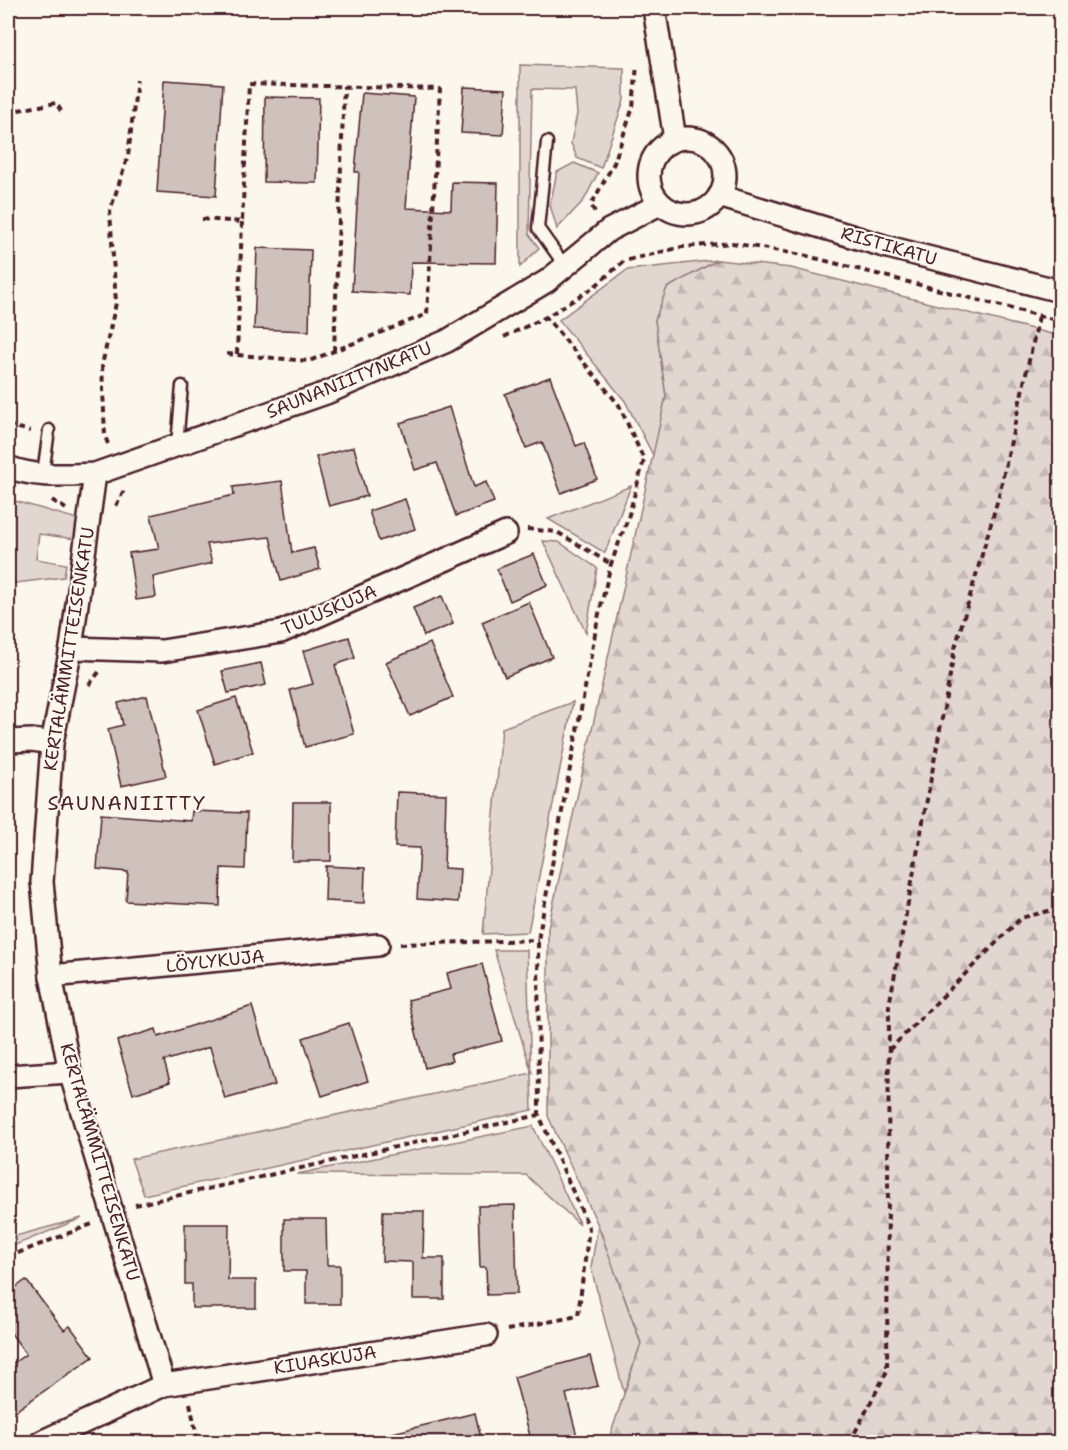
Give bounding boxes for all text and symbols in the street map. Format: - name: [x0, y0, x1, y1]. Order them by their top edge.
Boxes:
- street label: RISTIKATU: [838, 221, 940, 271]
- street label: SAUNANIITYNKATU: [263, 336, 435, 424]
- street label: KERTALÄMMITTEISENKATU: [38, 525, 100, 773]
- street label: TULUSKUJA: [278, 579, 380, 641]
- district label: SAUNANIITTY: [47, 790, 207, 816]
- street label: LÖYLYKUJA: [164, 944, 266, 978]
- street label: KERTALÄMMITTEISENKATU: [55, 1040, 145, 1284]
- street label: KIUASKUJA: [272, 1340, 378, 1380]

